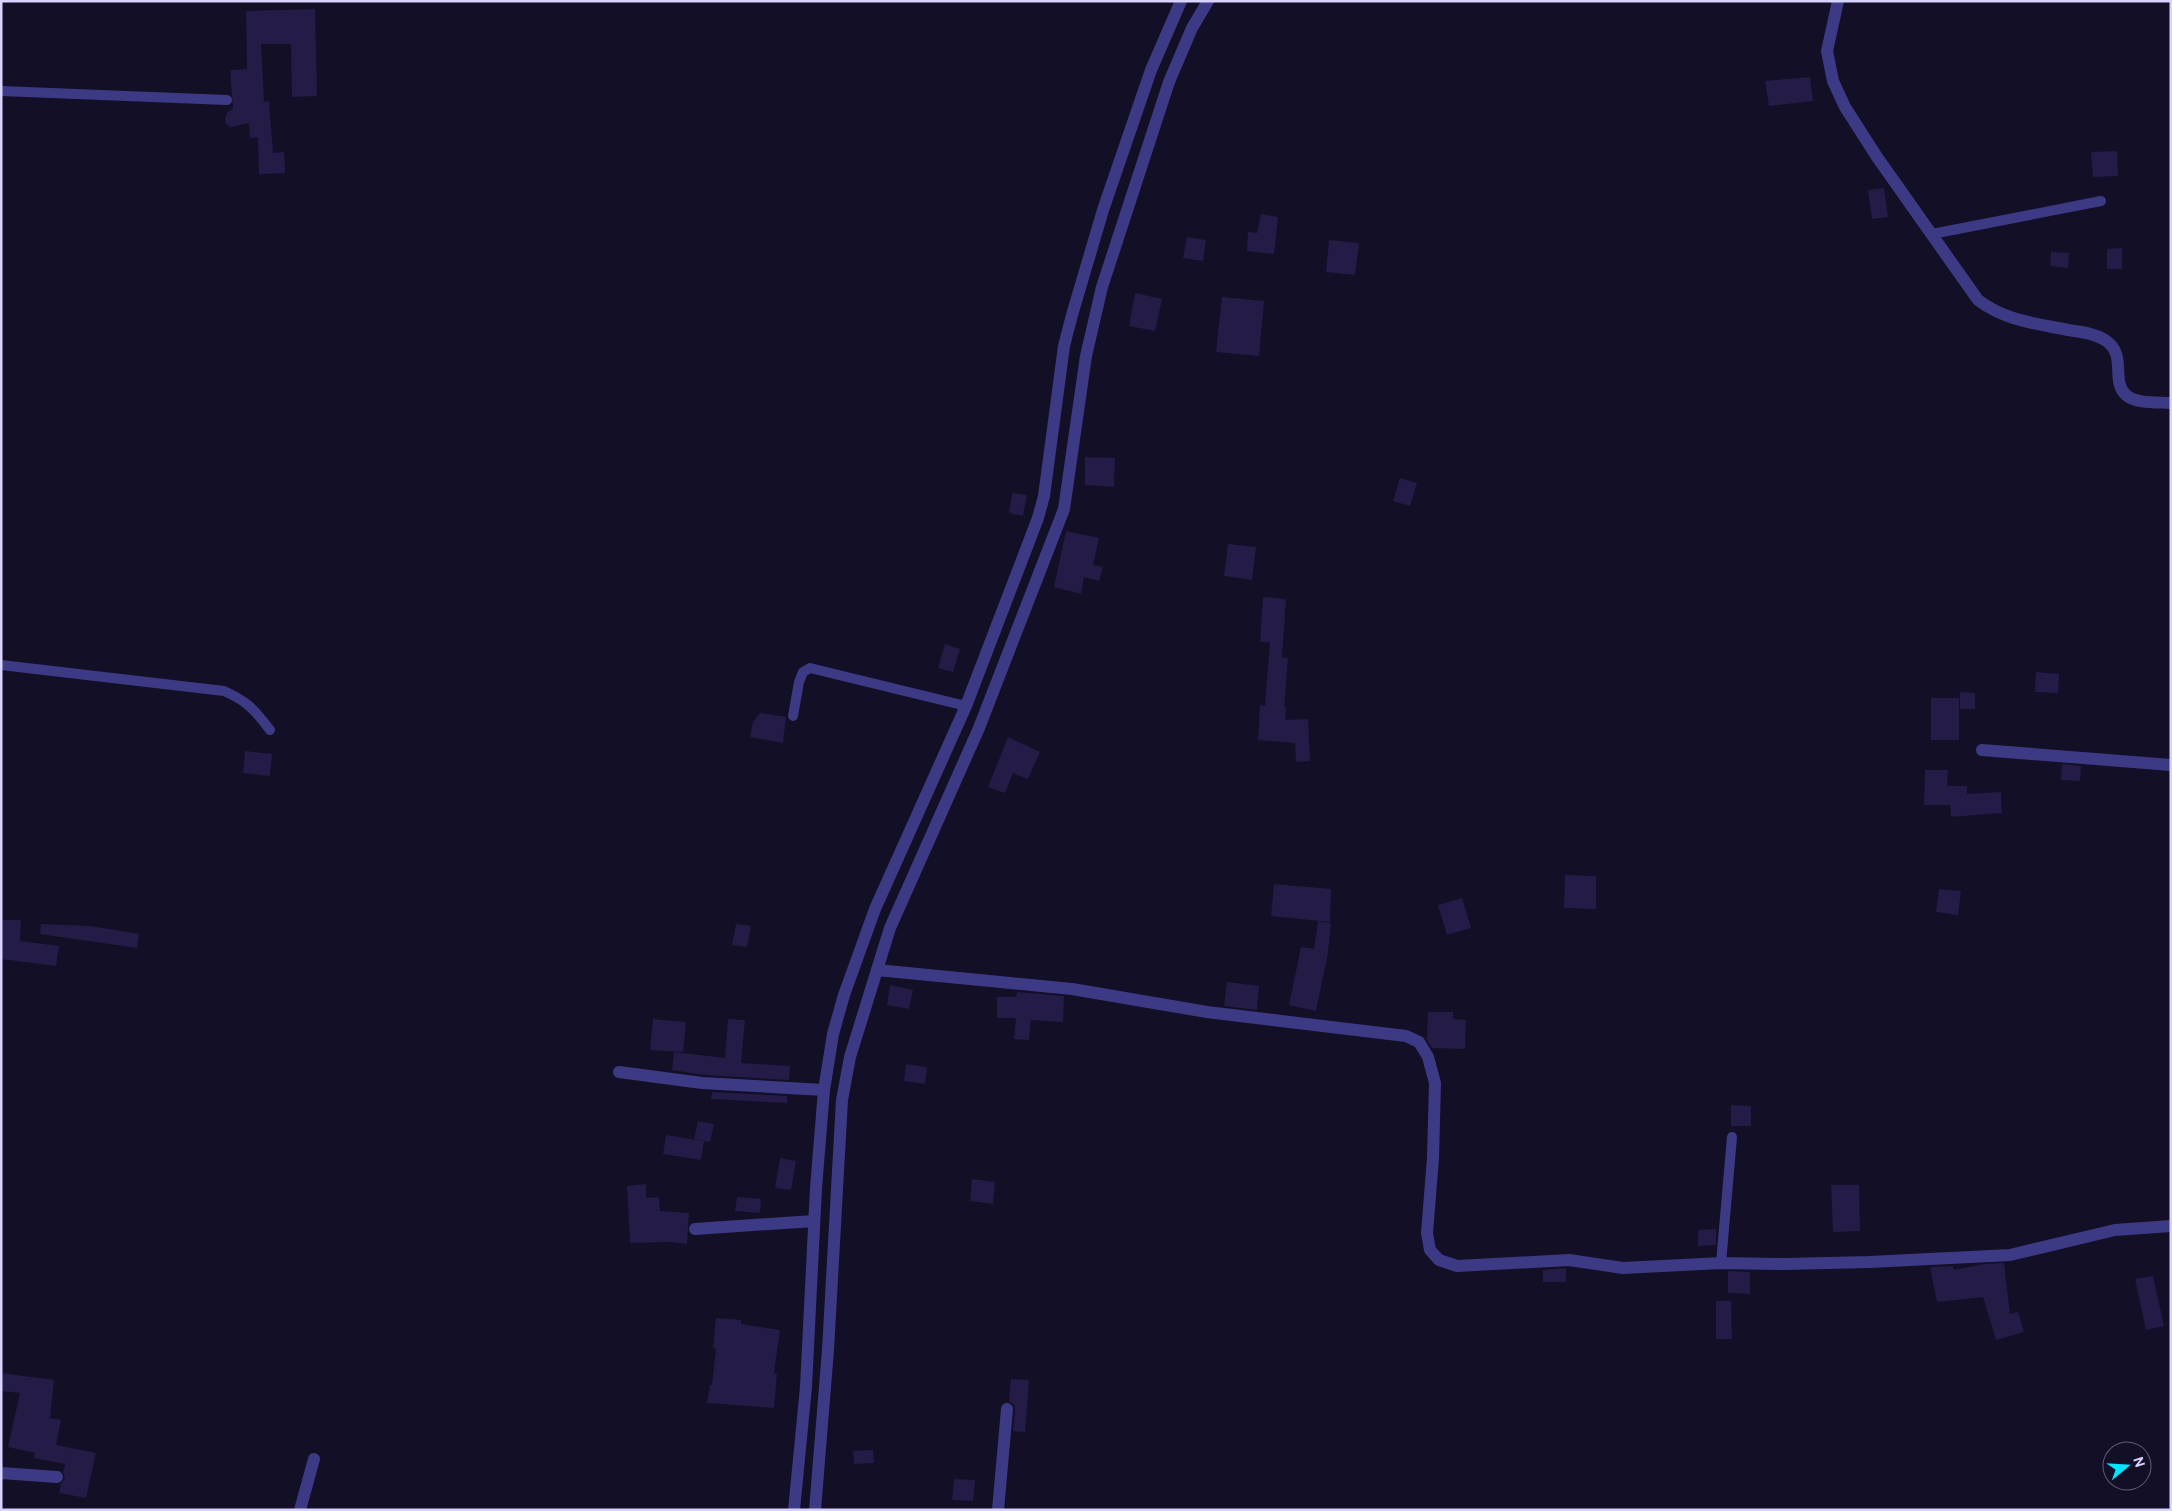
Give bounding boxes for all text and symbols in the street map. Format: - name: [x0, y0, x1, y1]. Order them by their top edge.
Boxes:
- north arrow: [2102, 1441, 2152, 1491]
- text: N: [2128, 1455, 2148, 1470]

